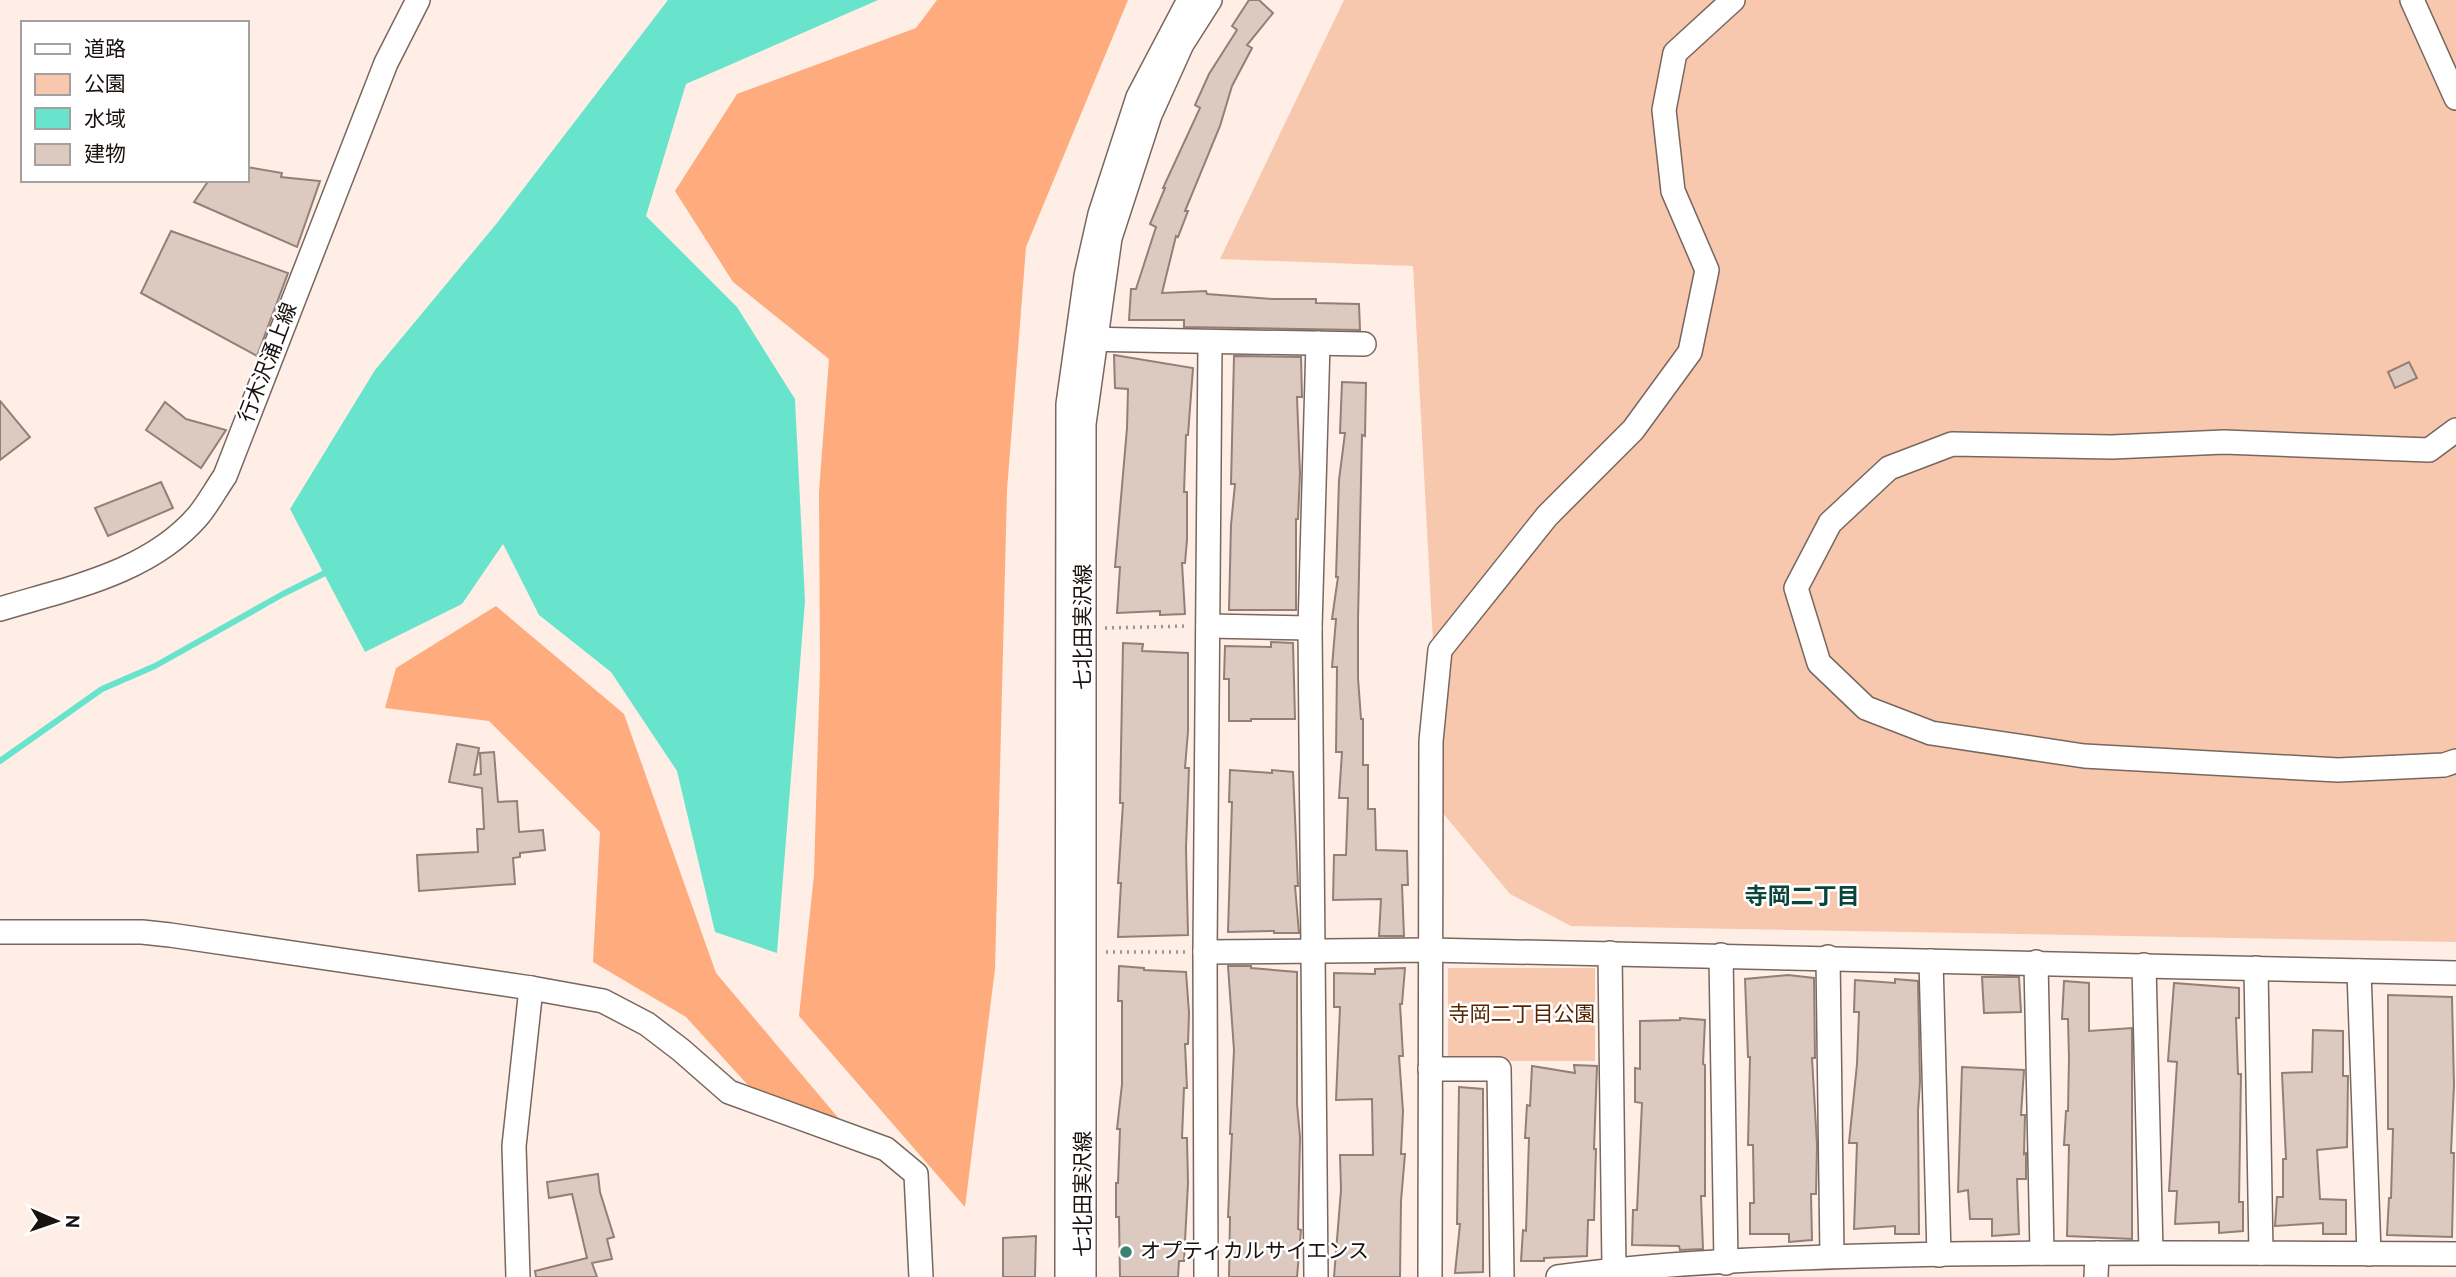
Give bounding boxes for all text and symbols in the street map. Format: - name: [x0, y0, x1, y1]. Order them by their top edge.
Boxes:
- legend: [21, 21, 248, 182]
- text: 道路: [84, 37, 126, 64]
- text: 公園: [84, 72, 126, 99]
- text: 水域: [84, 107, 126, 134]
- text: 建物: [84, 142, 126, 169]
- street label: 行木沢涌上線: [234, 299, 304, 427]
- street label: 七北田実沢線: [1071, 564, 1098, 690]
- district label: 寺岡二丁目: [1745, 884, 1860, 913]
- park label: 寺岡二丁目公園: [1449, 1002, 1596, 1029]
- street label: 七北田実沢線: [1071, 1131, 1098, 1257]
- north arrow: [21, 1186, 91, 1256]
- text: N: [59, 1214, 83, 1229]
- place label: オプティカルサイエンス: [1140, 1239, 1369, 1266]
- marker: オプティカルサイエンス: [1118, 1244, 1134, 1260]

